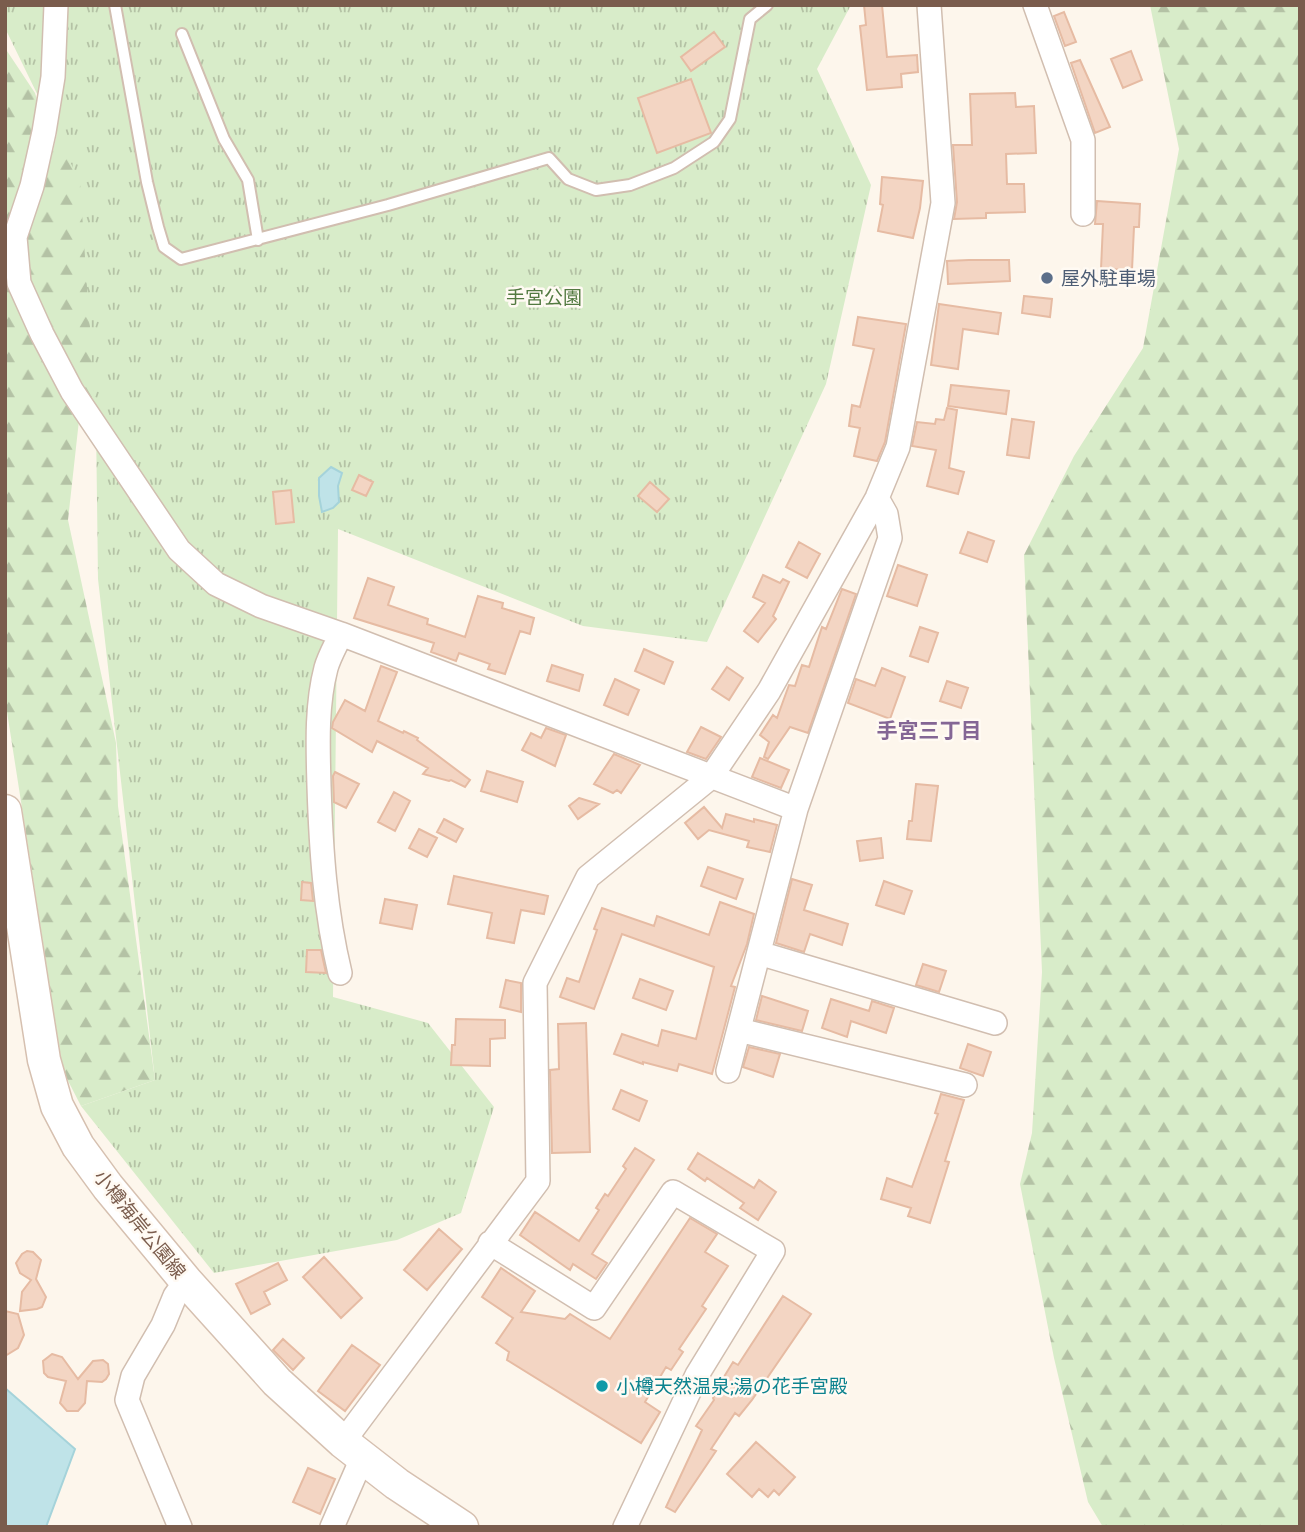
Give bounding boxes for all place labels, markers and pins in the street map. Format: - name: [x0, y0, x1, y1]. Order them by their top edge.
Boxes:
- place label: 屋外駐車場: [1061, 267, 1156, 290]
- marker: 屋外駐車場: [1039, 270, 1055, 286]
- place label: 小樽天然温泉;湯の花手宮殿: [616, 1375, 848, 1398]
- marker: 小樽天然温泉;湯の花手宮殿: [594, 1378, 610, 1394]

